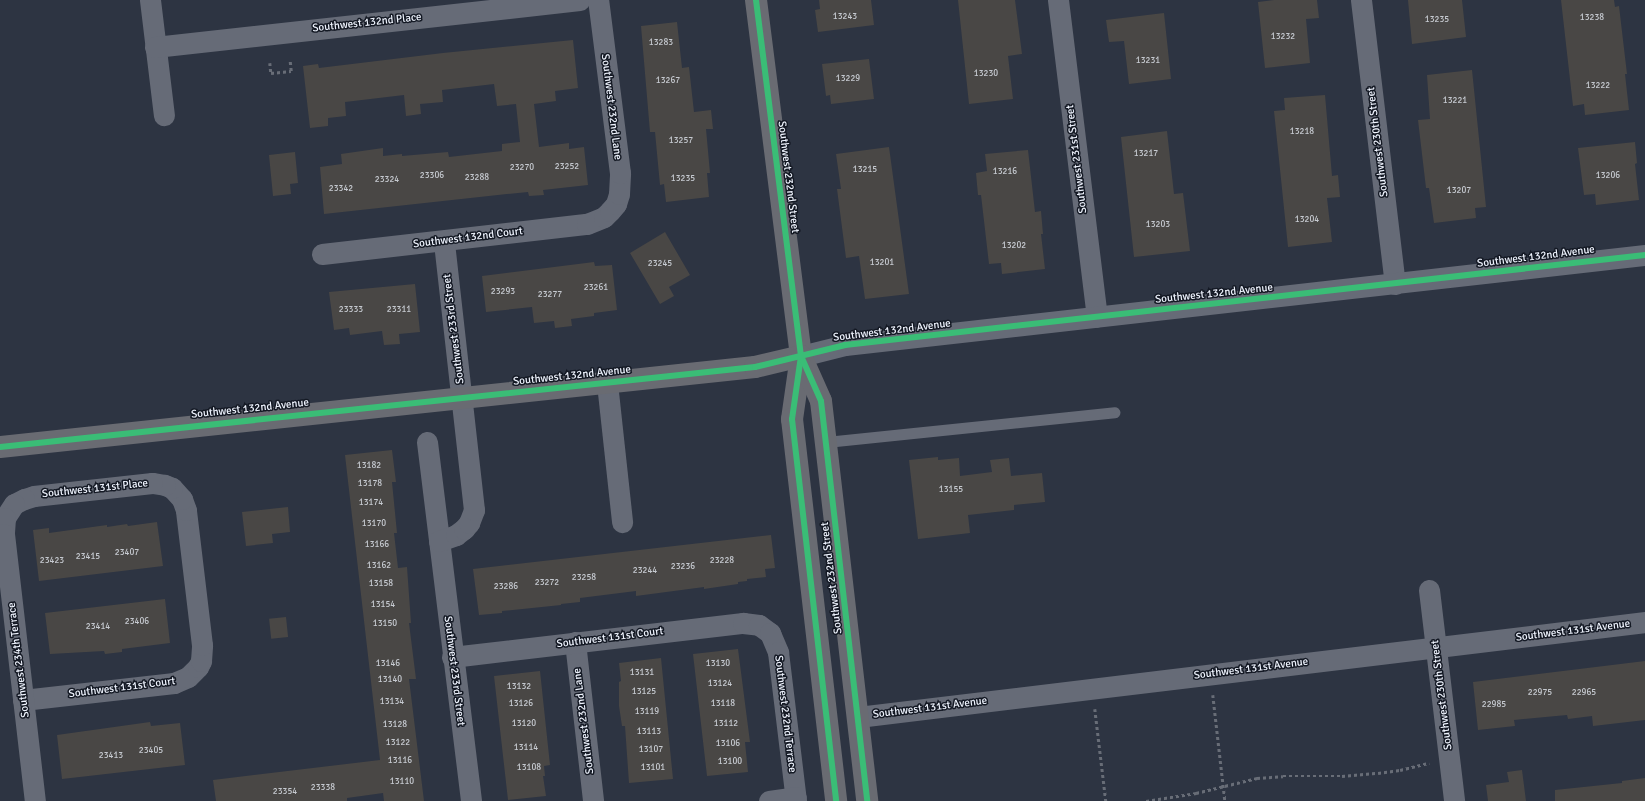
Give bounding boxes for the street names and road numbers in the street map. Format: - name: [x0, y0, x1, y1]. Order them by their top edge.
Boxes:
- street label: Southwest 132nd Place: [312, 11, 422, 35]
- street label: Southwest 232nd Lane: [598, 53, 624, 161]
- street label: Southwest 230th Street: [1365, 86, 1391, 198]
- street label: Southwest 231st Street: [1064, 104, 1090, 214]
- street label: Southwest 232nd Street: [775, 120, 801, 234]
- street label: Southwest 132nd Court: [412, 225, 524, 251]
- street label: Southwest 132nd Avenue: [1476, 243, 1596, 271]
- street label: Southwest 233rd Street: [441, 273, 467, 385]
- street label: Southwest 132nd Avenue: [1154, 281, 1274, 307]
- street label: Southwest 132nd Avenue: [832, 317, 952, 345]
- street label: Southwest 132nd Avenue: [512, 363, 632, 389]
- street label: Southwest 132nd Avenue: [190, 396, 310, 422]
- street label: Southwest 131st Place: [41, 477, 149, 501]
- street label: Southwest 232nd Street: [819, 521, 845, 635]
- street label: Southwest 234th Terrace: [5, 602, 33, 718]
- street label: Southwest 233rd Street: [441, 615, 467, 727]
- street label: Southwest 131st Avenue: [1515, 617, 1631, 645]
- street label: Southwest 131st Court: [556, 625, 664, 651]
- street label: Southwest 230th Street: [1429, 639, 1455, 751]
- street label: Southwest 232nd Terrace: [771, 655, 799, 773]
- street label: Southwest 131st Avenue: [1193, 655, 1309, 683]
- street label: Southwest 232nd Lane: [571, 667, 597, 775]
- street label: Southwest 131st Court: [68, 675, 176, 701]
- street label: Southwest 131st Avenue: [872, 694, 988, 722]

